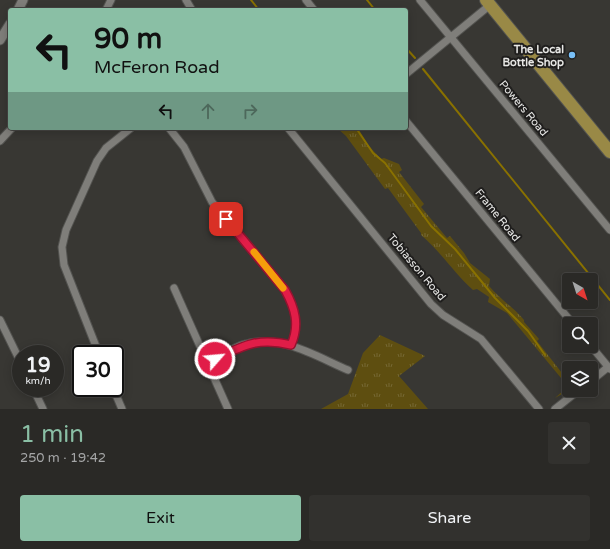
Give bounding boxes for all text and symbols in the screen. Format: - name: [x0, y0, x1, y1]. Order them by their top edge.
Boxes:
- text: 90 m: [94, 22, 162, 56]
- icon: left: [28, 24, 80, 76]
- place label: The Local Bottle Shop: [503, 43, 564, 70]
- marker: The Local Bottle Shop: [567, 50, 577, 60]
- text: McFeron Road: [94, 56, 220, 78]
- street label: Powers Road: [497, 78, 551, 139]
- icon: left: [155, 100, 177, 122]
- icon: ahead: [197, 100, 219, 122]
- icon: right: [239, 100, 261, 122]
- street label: Frame Road: [473, 187, 523, 244]
- pin: [209, 202, 243, 236]
- icon: arrive: [215, 208, 237, 230]
- street label: Tobiasson Road: [385, 231, 448, 303]
- north arrow: [562, 273, 598, 309]
- map controls: [562, 273, 598, 397]
- button: search: [562, 317, 598, 353]
- position arrow: [194, 338, 236, 380]
- speed limit sign: 30: [72, 345, 124, 397]
- text: 19: [25, 354, 51, 378]
- button: layers: [562, 361, 598, 397]
- text: km/h: [25, 375, 51, 387]
- text: 1 min: [20, 420, 84, 449]
- button: close: [548, 422, 590, 464]
- text: 250 m · 19:42: [20, 450, 106, 466]
- button: Exit: [20, 495, 301, 541]
- button: Share: [309, 495, 590, 541]

